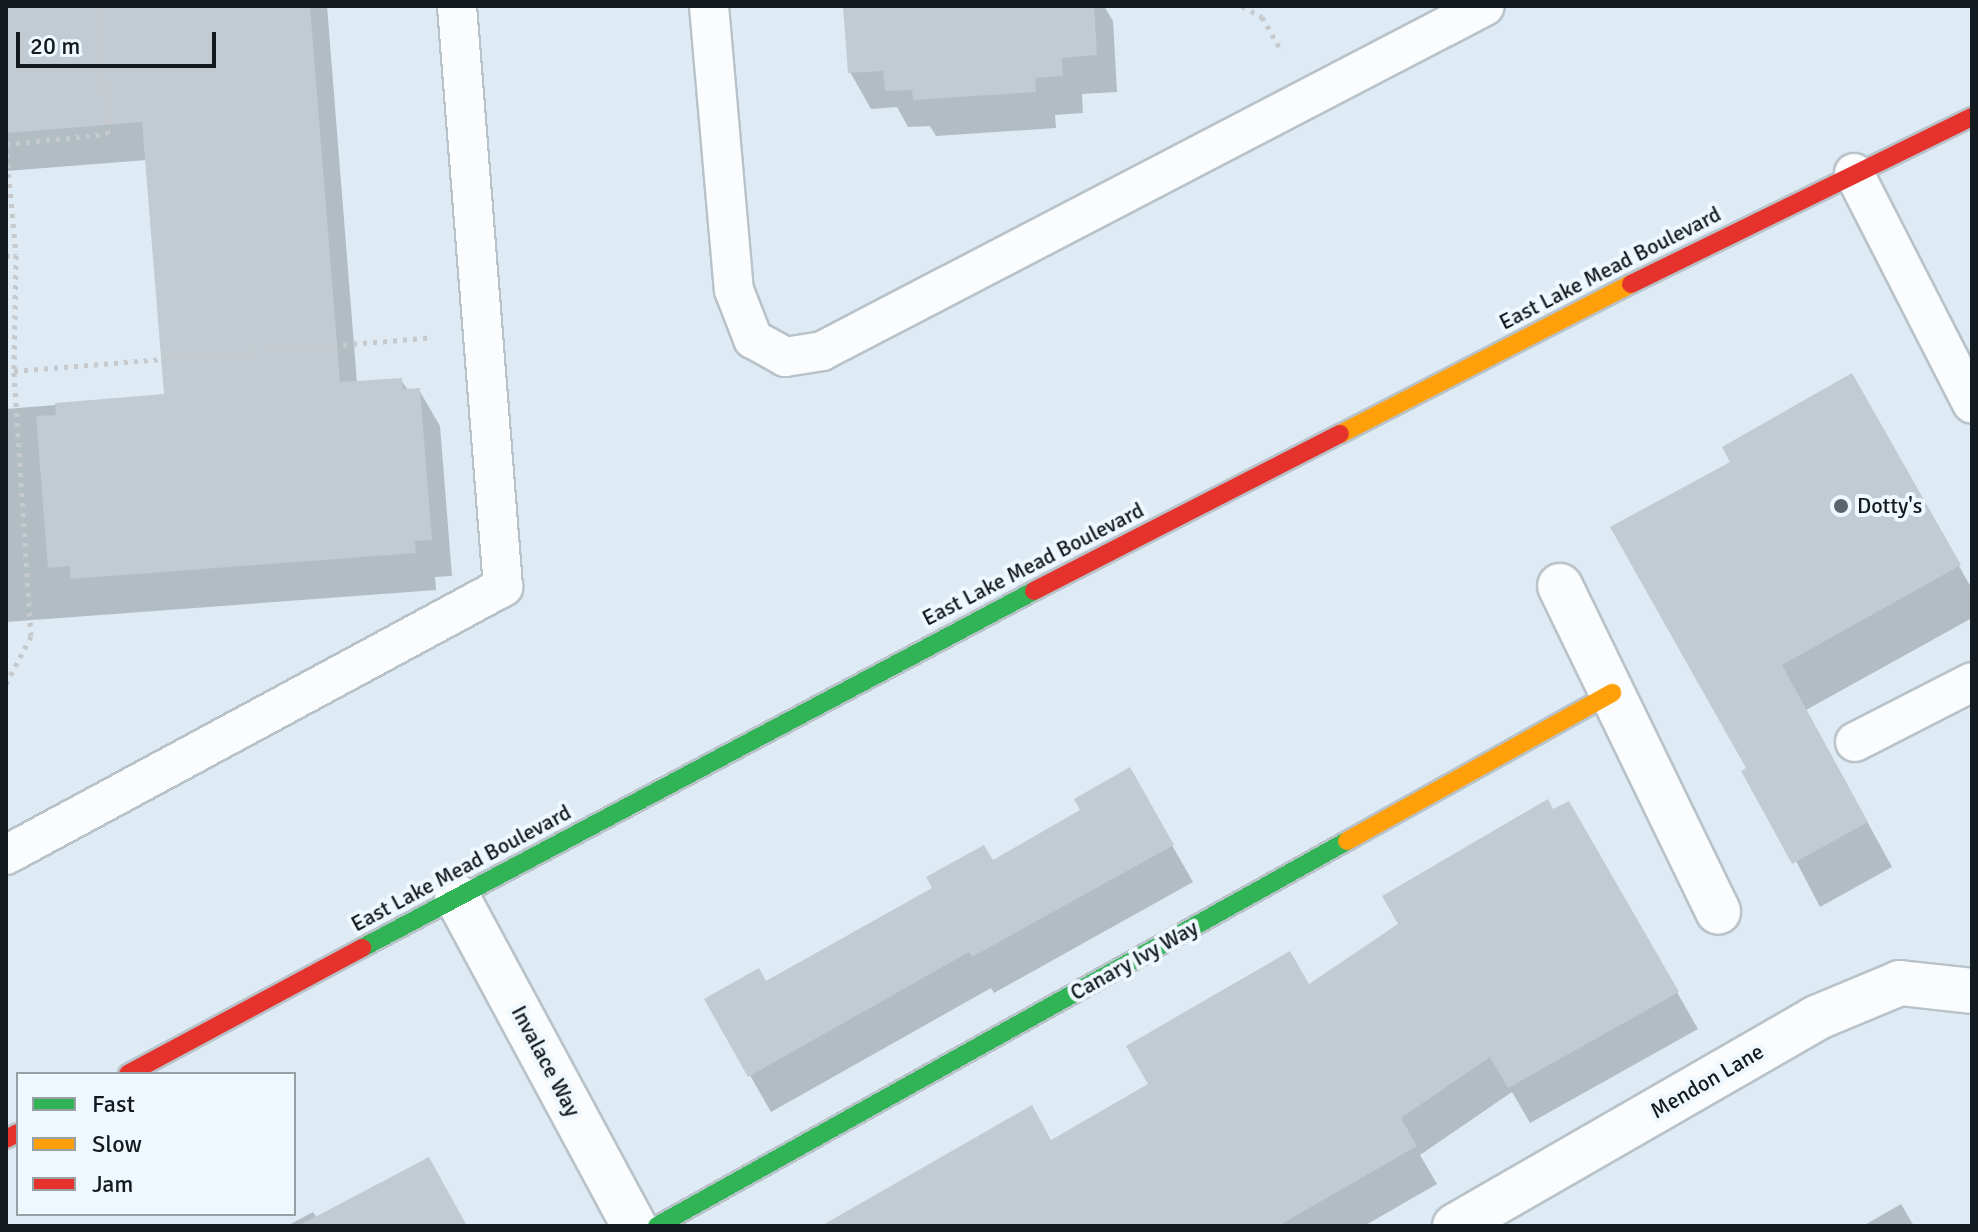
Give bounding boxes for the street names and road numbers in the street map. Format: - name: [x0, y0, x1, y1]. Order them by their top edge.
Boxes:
- street label: East Lake Mead Boulevard: [1495, 201, 1725, 335]
- street label: East Lake Mead Boulevard: [918, 497, 1148, 631]
- street label: East Lake Mead Boulevard: [347, 799, 575, 937]
- street label: Canary Ivy Way: [1066, 914, 1202, 1006]
- street label: Invalace Way: [506, 1001, 586, 1121]
- street label: Mendon Lane: [1646, 1038, 1768, 1124]

